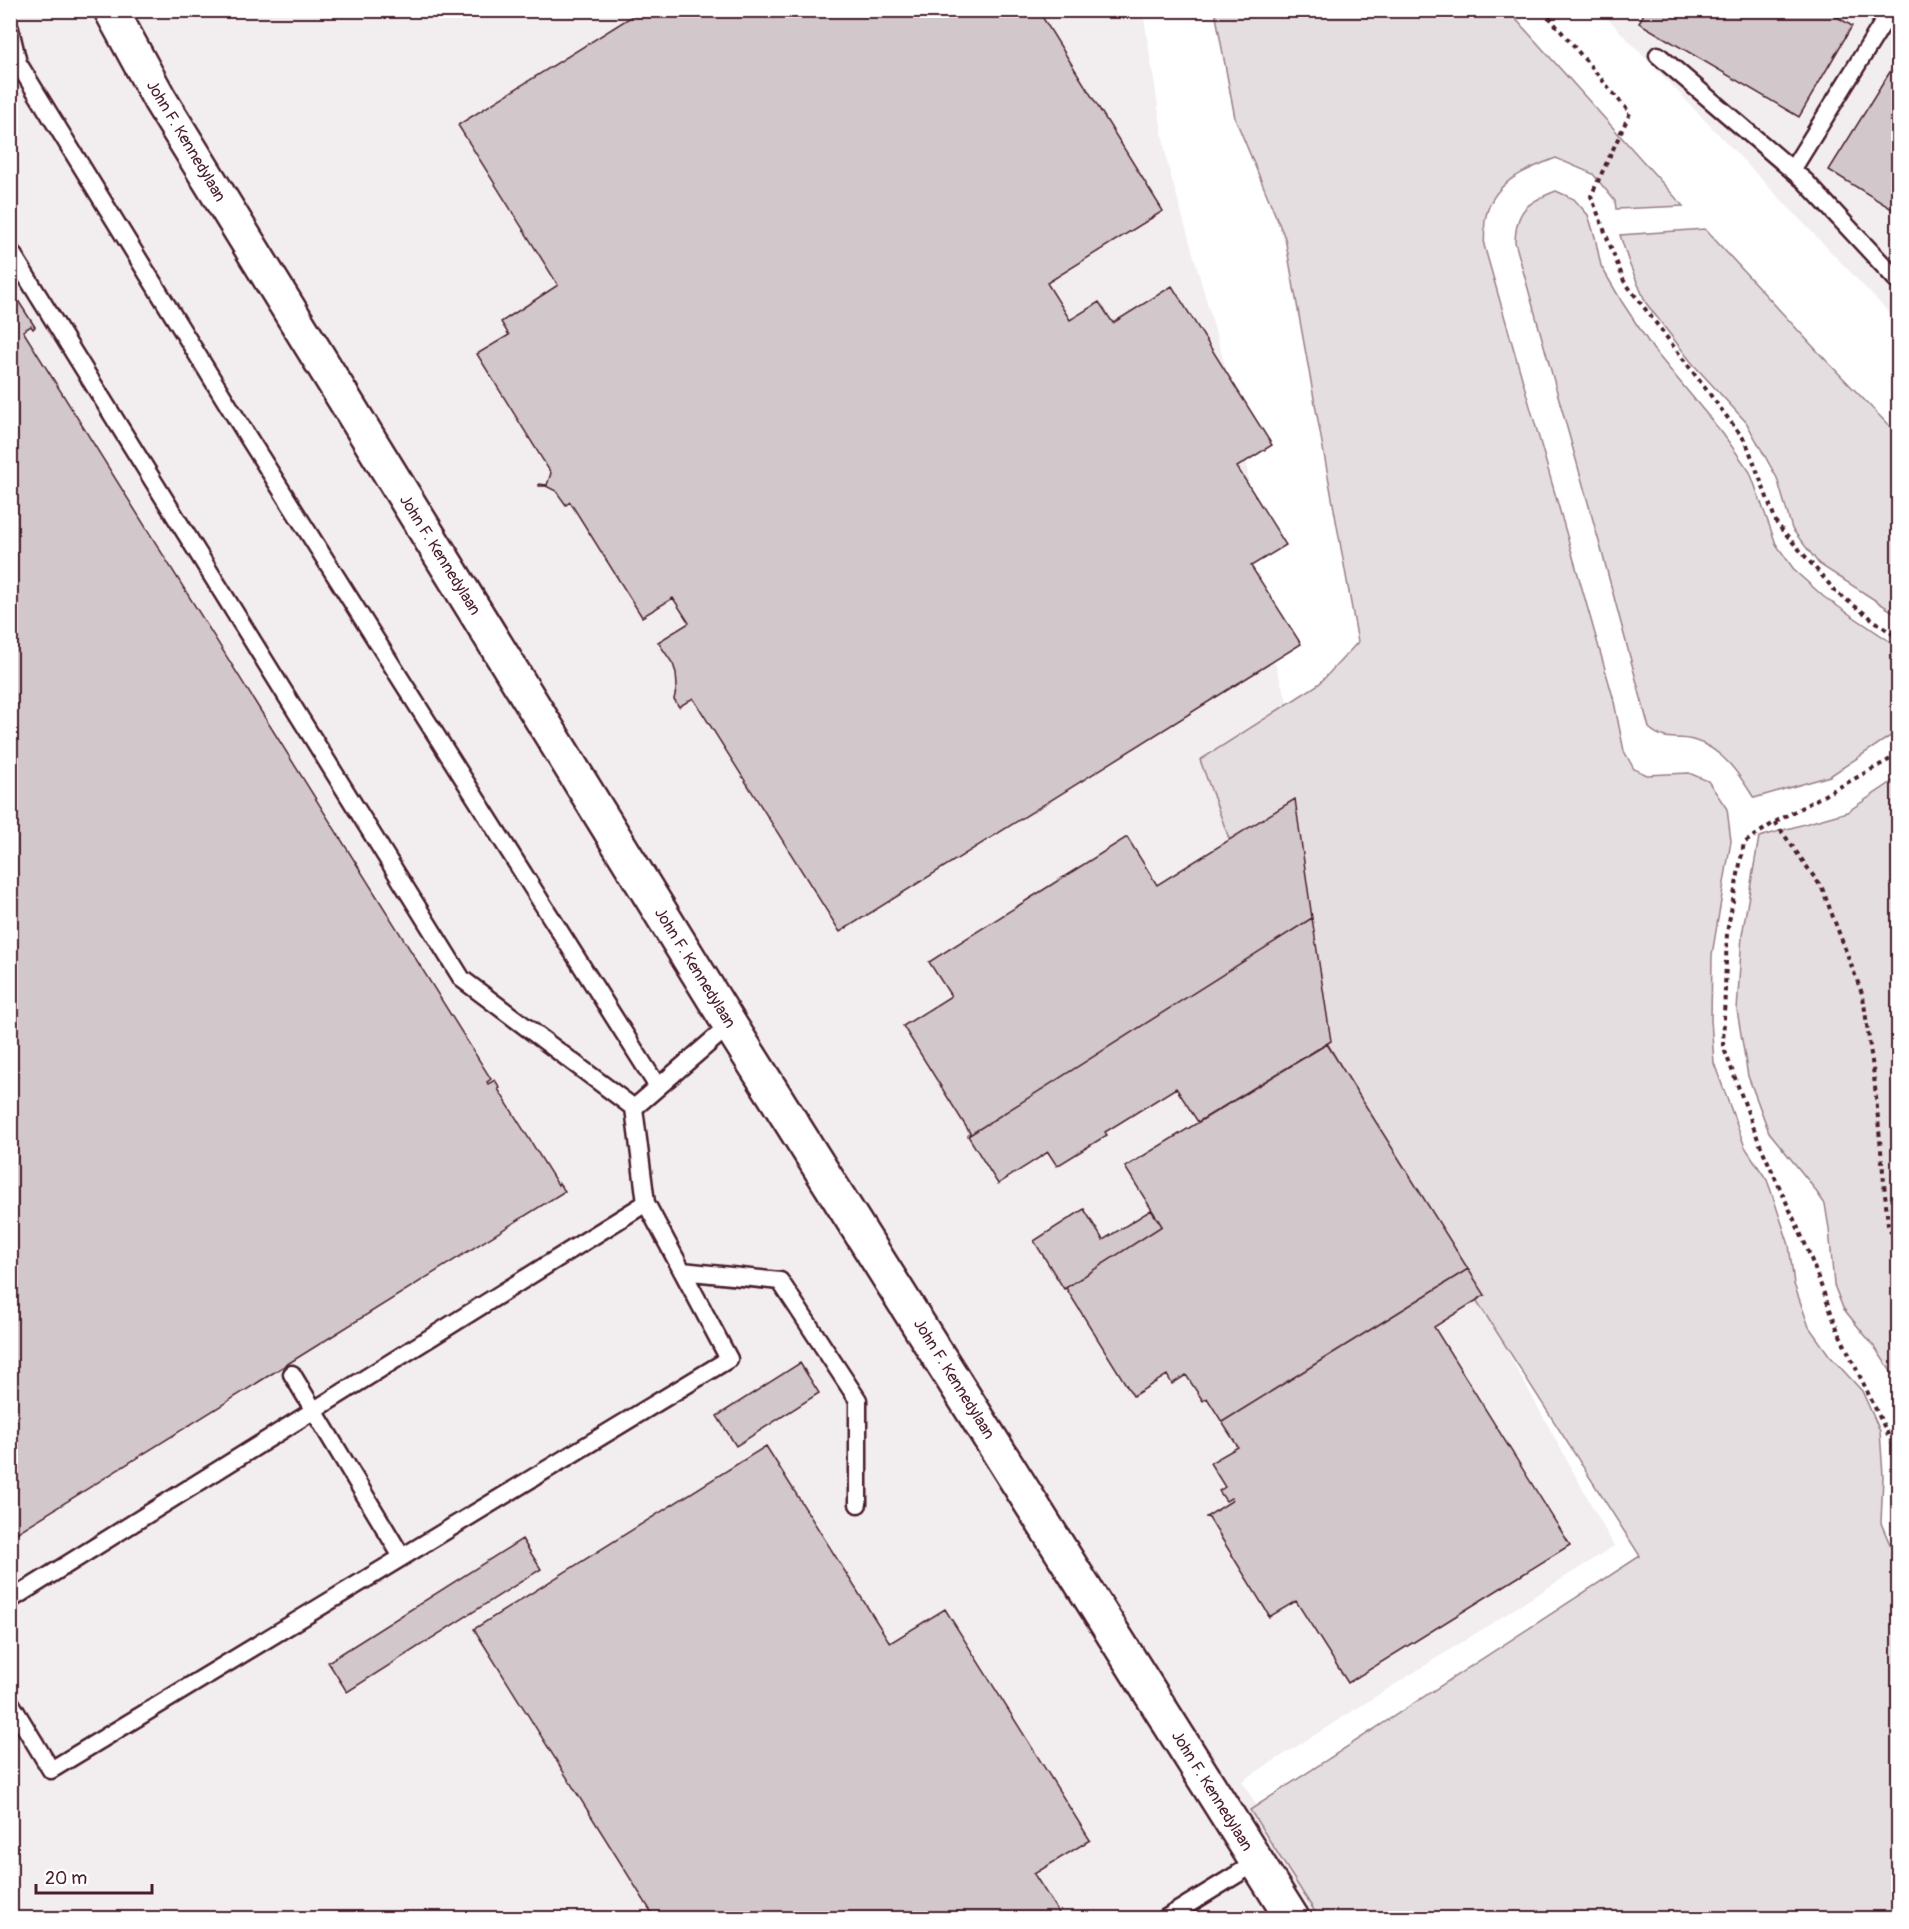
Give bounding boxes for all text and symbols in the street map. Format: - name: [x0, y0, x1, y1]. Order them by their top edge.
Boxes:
- street label: John F. Kennedylaan: [142, 77, 230, 205]
- street label: John F. Kennedylaan: [395, 491, 485, 619]
- street label: John F. Kennedylaan: [650, 904, 740, 1032]
- street label: John F. Kennedylaan: [909, 1315, 999, 1443]
- street label: John F. Kennedylaan: [1167, 1727, 1257, 1855]
- scale bar: [36, 1857, 152, 1895]
- text: 20 m: [45, 1867, 87, 1890]

